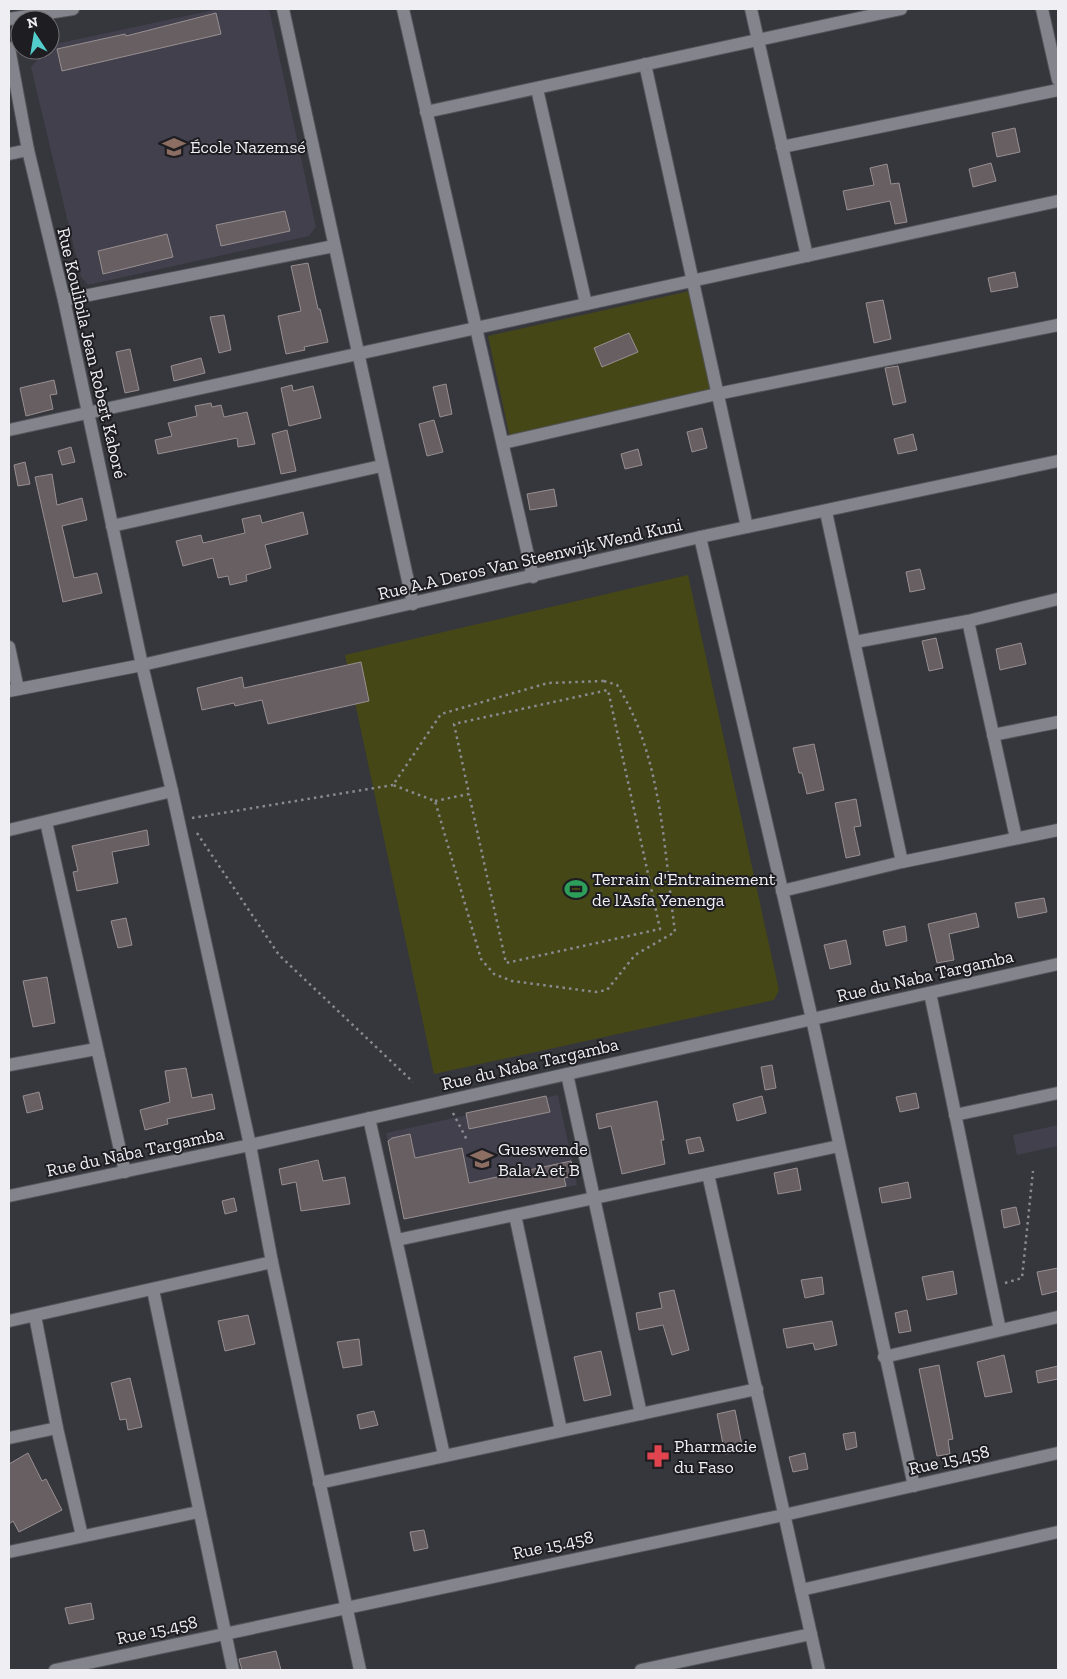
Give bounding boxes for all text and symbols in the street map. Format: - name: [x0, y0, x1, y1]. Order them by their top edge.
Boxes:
- north arrow: [10, 10, 60, 60]
- text: N: [25, 13, 40, 32]
- school or university icon: École Nazemsé: [161, 134, 187, 160]
- place label: École Nazemsé: [190, 136, 306, 158]
- street label: Rue Koulibila Jean Robert Kaboré: [52, 225, 132, 481]
- street label: Rue A.A Deros Van Steenwijk Wend Kuni: [376, 513, 684, 605]
- place label: Terrain d'Entrainement de l'Asfa Yenenga: [592, 868, 776, 911]
- sports icon: Terrain d'Entrainement de l'Asfa Yenenga: [563, 876, 589, 902]
- street label: Rue du Naba Targamba: [834, 945, 1016, 1007]
- street label: Rue du Naba Targamba: [439, 1033, 621, 1095]
- street label: Rue du Naba Targamba: [44, 1122, 226, 1182]
- place label: Gueswende Bala A et B: [498, 1138, 588, 1181]
- school or university icon: Gueswende Bala A et B: [469, 1146, 495, 1172]
- place label: Pharmacie du Faso: [674, 1435, 757, 1478]
- street label: Rue 15.458: [906, 1440, 992, 1480]
- pharmacy icon: Pharmacie du Faso: [645, 1443, 671, 1469]
- street label: Rue 15.458: [510, 1526, 596, 1564]
- street label: Rue 15.458: [114, 1611, 200, 1649]

